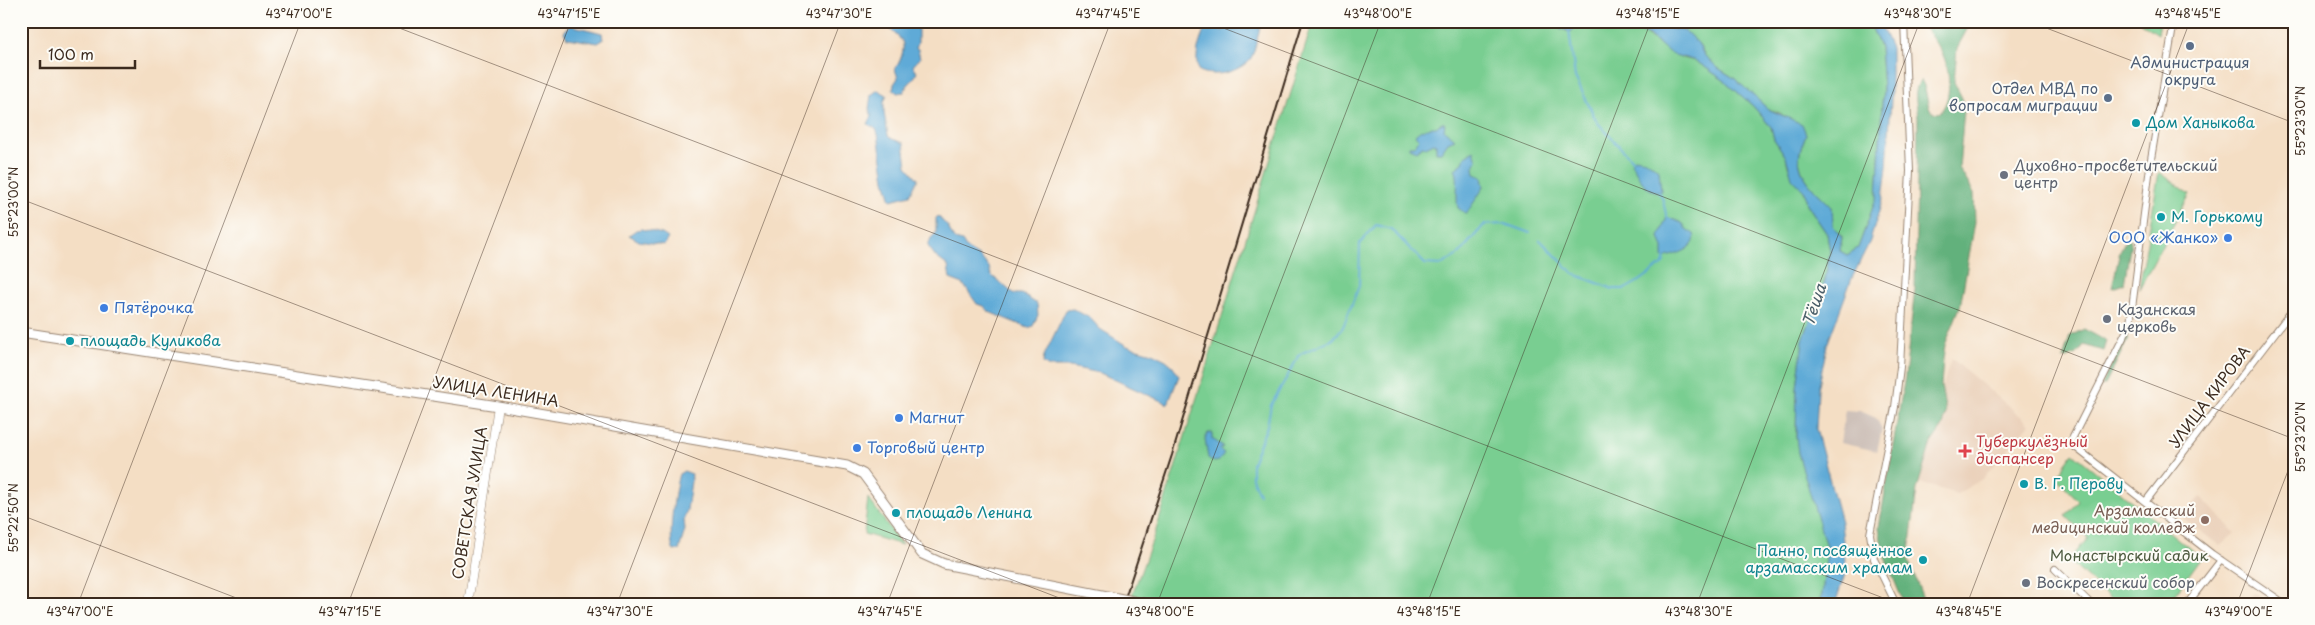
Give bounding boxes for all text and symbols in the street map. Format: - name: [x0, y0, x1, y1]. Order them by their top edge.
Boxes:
- text: 43°47'00"E: [265, 4, 333, 22]
- text: 43°47'15"E: [537, 4, 601, 22]
- text: 43°47'30"E: [806, 4, 872, 22]
- text: 43°47'45"E: [1075, 4, 1141, 22]
- text: 43°48'00"E: [1344, 4, 1412, 22]
- text: 43°48'15"E: [1616, 4, 1680, 22]
- text: 43°48'30"E: [1884, 4, 1952, 22]
- text: 43°48'45"E: [2155, 4, 2221, 22]
- scale bar: [40, 38, 135, 70]
- marker: Администрация округа: [2184, 40, 2196, 52]
- text: 100 m: [48, 42, 94, 65]
- place label: Администрация округа: [2130, 50, 2250, 90]
- place label: Отдел МВД по вопросам миграции: [1949, 76, 2098, 116]
- text: 55°23'30"N: [2291, 86, 2309, 156]
- marker: Отдел МВД по вопросам миграции: [2102, 92, 2114, 104]
- place label: Дом Ханыкова: [2145, 110, 2256, 133]
- marker: Дом Ханыкова: [2130, 117, 2142, 129]
- place label: Духовно-просветительский центр: [2013, 153, 2218, 193]
- text: 55°23'00"N: [4, 167, 22, 237]
- marker: Духовно-просветительский центр: [1998, 169, 2010, 181]
- place label: М. Горькому: [2171, 204, 2263, 227]
- marker: М. Горькому: [2155, 211, 2167, 223]
- place label: ООО «Жанко»: [2109, 225, 2218, 248]
- marker: ООО «Жанко»: [2222, 232, 2234, 244]
- water label: Тёша: [1795, 279, 1832, 329]
- place label: Пятёрочка: [114, 295, 194, 318]
- place label: Казанская церковь: [2117, 297, 2196, 337]
- marker: Пятёрочка: [98, 302, 110, 314]
- marker: Казанская церковь: [2101, 313, 2113, 325]
- place label: площадь Куликова: [80, 328, 221, 351]
- marker: площадь Куликова: [64, 335, 76, 347]
- street label: УЛИЦА КИРОВА: [2163, 340, 2255, 452]
- street label: УЛИЦА ЛЕНИНА: [432, 369, 561, 412]
- text: 55°23'20"N: [2291, 402, 2309, 472]
- place label: Магнит: [909, 405, 964, 428]
- marker: Магнит: [893, 412, 905, 424]
- street label: СОВЕТСКАЯ УЛИЦА: [445, 425, 492, 581]
- place label: Туберкулёзный диспансер: [1976, 429, 2088, 469]
- place label: Торговый центр: [867, 435, 985, 458]
- marker: Торговый центр: [851, 442, 863, 454]
- marker: Туберкулёзный диспансер: [1958, 444, 1972, 458]
- place label: В. Г. Перову: [2034, 471, 2123, 494]
- marker: В. Г. Перову: [2018, 478, 2030, 490]
- text: 55°22'50"N: [4, 483, 22, 553]
- place label: Арзамасский медицинский колледж: [2032, 498, 2196, 538]
- place label: площадь Ленина: [906, 500, 1033, 523]
- marker: площадь Ленина: [890, 507, 902, 519]
- marker: Арзамасский медицинский колледж: [2199, 514, 2211, 526]
- place label: Панно, посвящённое арзамасским храмам: [1745, 538, 1913, 578]
- park label: Монастырский садик: [2050, 543, 2208, 566]
- marker: Панно, посвящённое арзамасским храмам: [1917, 554, 1929, 566]
- place label: Воскресенский собор: [2036, 570, 2195, 593]
- marker: Воскресенский собор: [2020, 577, 2032, 589]
- text: 43°47'00"E: [46, 602, 114, 620]
- text: 43°47'15"E: [318, 602, 382, 620]
- text: 43°47'30"E: [587, 602, 653, 620]
- text: 43°47'45"E: [857, 602, 923, 620]
- text: 43°48'00"E: [1126, 602, 1194, 620]
- text: 43°48'15"E: [1397, 602, 1461, 620]
- text: 43°48'30"E: [1665, 602, 1733, 620]
- text: 43°48'45"E: [1936, 602, 2002, 620]
- text: 43°49'00"E: [2205, 602, 2273, 620]

